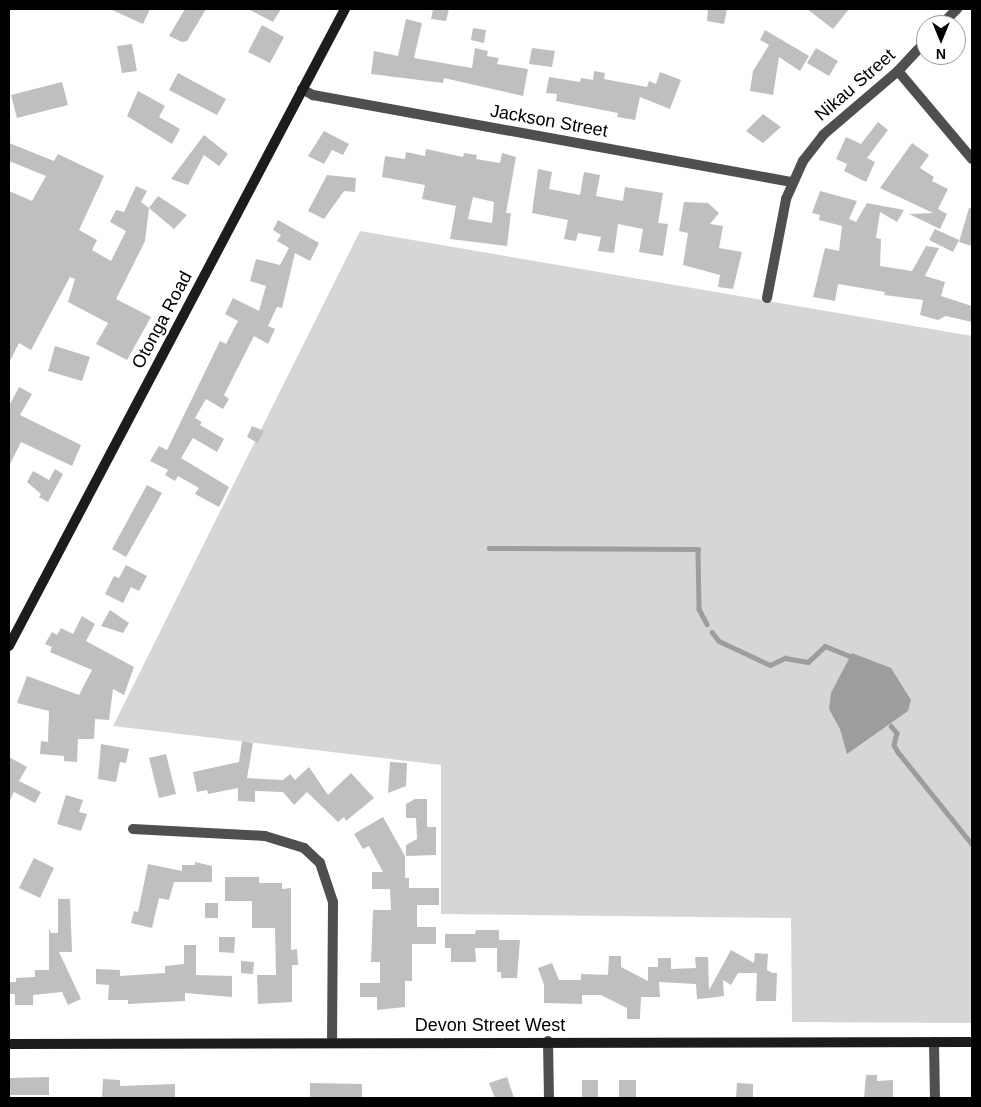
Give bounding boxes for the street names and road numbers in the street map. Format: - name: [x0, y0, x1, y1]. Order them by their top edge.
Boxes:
- street label: Nikau Street: [811, 44, 899, 126]
- street label: Jackson Street: [489, 100, 609, 142]
- street label: Otonga Road: [127, 268, 197, 372]
- street label: Devon Street West: [415, 1014, 565, 1036]

